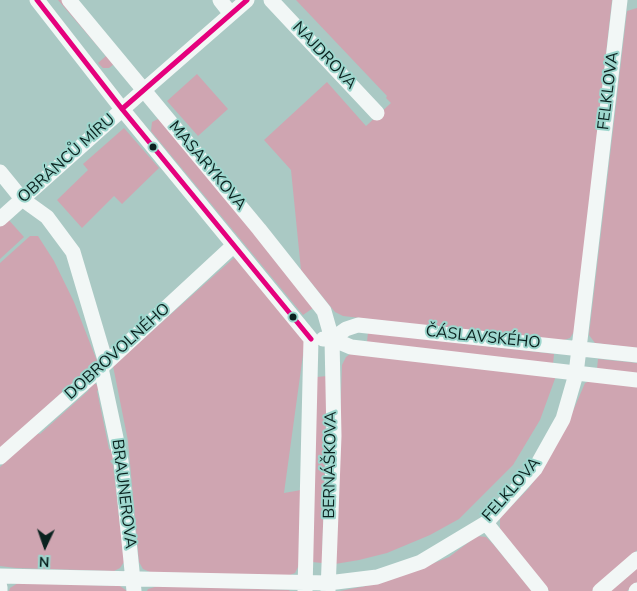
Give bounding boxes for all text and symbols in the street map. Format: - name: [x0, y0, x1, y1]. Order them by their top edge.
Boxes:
- street label: NAJDROVA: [288, 18, 360, 94]
- street label: FELKLOVA: [595, 51, 623, 131]
- street label: OBRÁNCŮ MÍRU: [15, 110, 119, 208]
- street label: MASARYKOVA: [164, 118, 250, 214]
- unlabelled marker: [148, 142, 158, 152]
- street label: DOBROVOLNÉHO: [61, 300, 175, 404]
- unlabelled marker: [288, 312, 298, 322]
- street label: ČÁSLAVSKÉHO: [425, 322, 541, 354]
- street label: BERNÁŠKOVA: [320, 411, 342, 519]
- street label: BRAUNEROVA: [107, 438, 139, 550]
- street label: FELKLOVA: [479, 454, 545, 526]
- north arrow: [20, 521, 70, 571]
- text: N: [38, 552, 50, 571]

